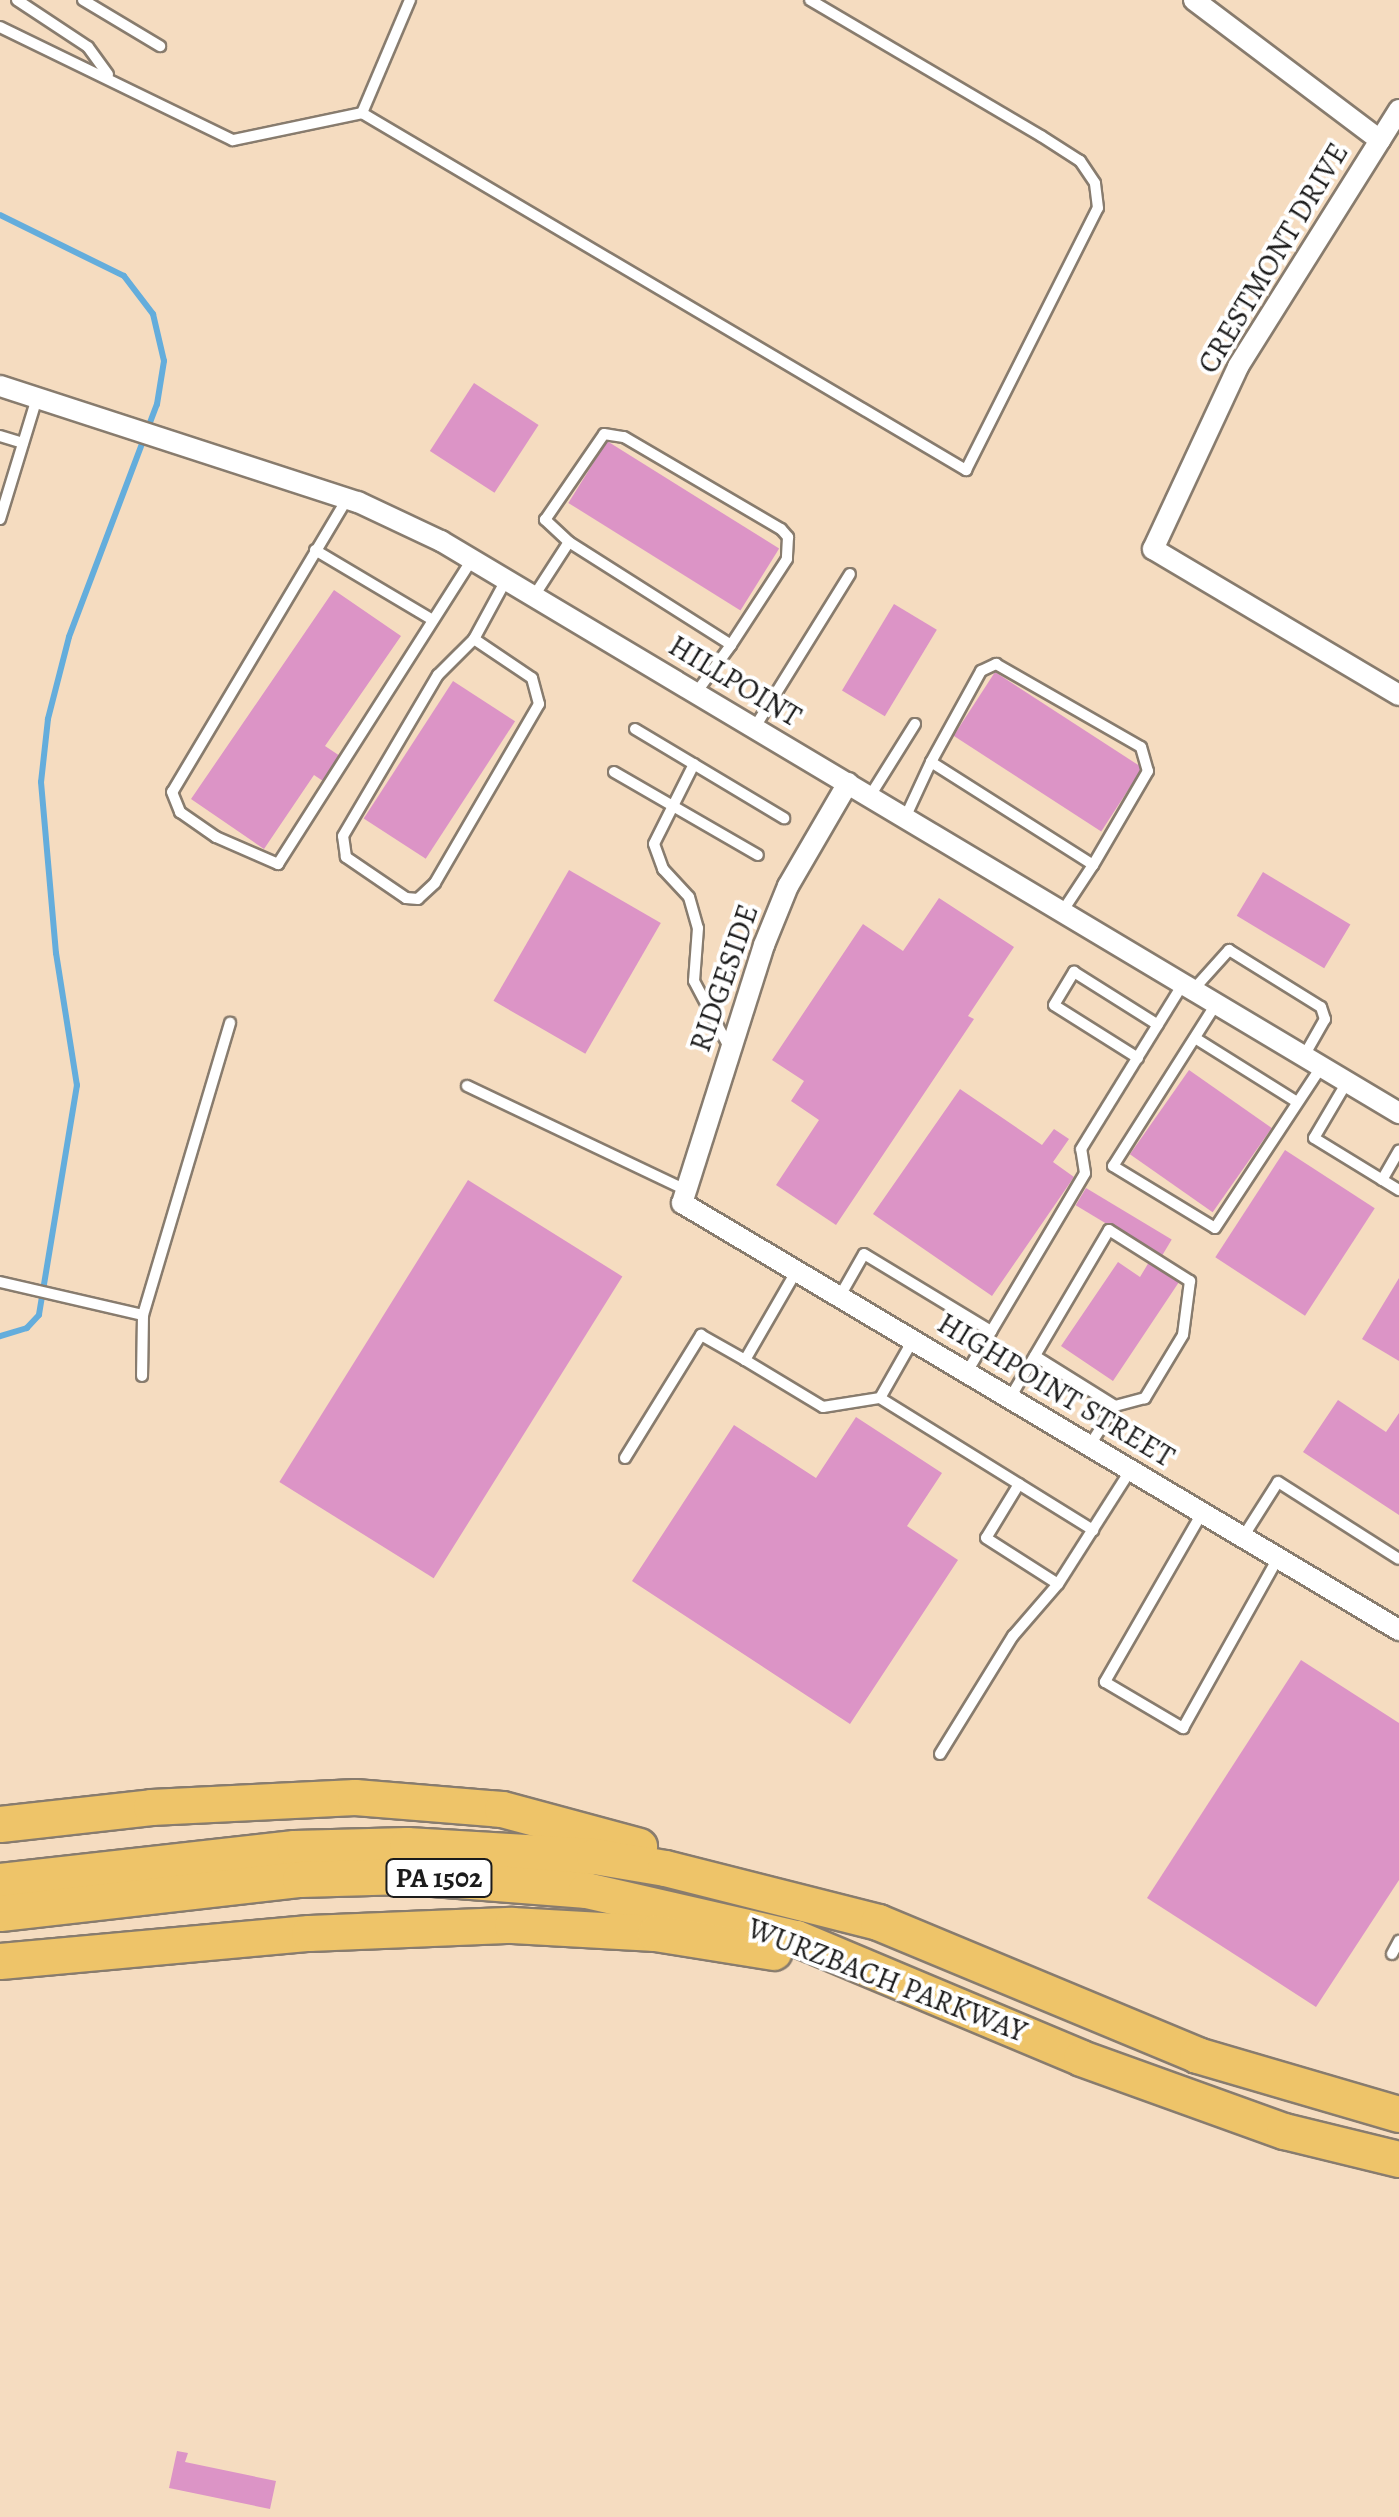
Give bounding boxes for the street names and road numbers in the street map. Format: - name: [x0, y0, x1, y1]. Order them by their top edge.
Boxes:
- street label: CRESTMONT DRIVE: [1190, 136, 1356, 380]
- street label: HILLPOINT: [662, 627, 808, 735]
- street label: RIDGESIDE: [682, 900, 766, 1056]
- street label: HIGHPOINT STREET: [931, 1305, 1181, 1475]
- road number: PA 1502: [384, 1855, 494, 1901]
- street label: WURZBACH PARKWAY: [742, 1910, 1032, 2050]

